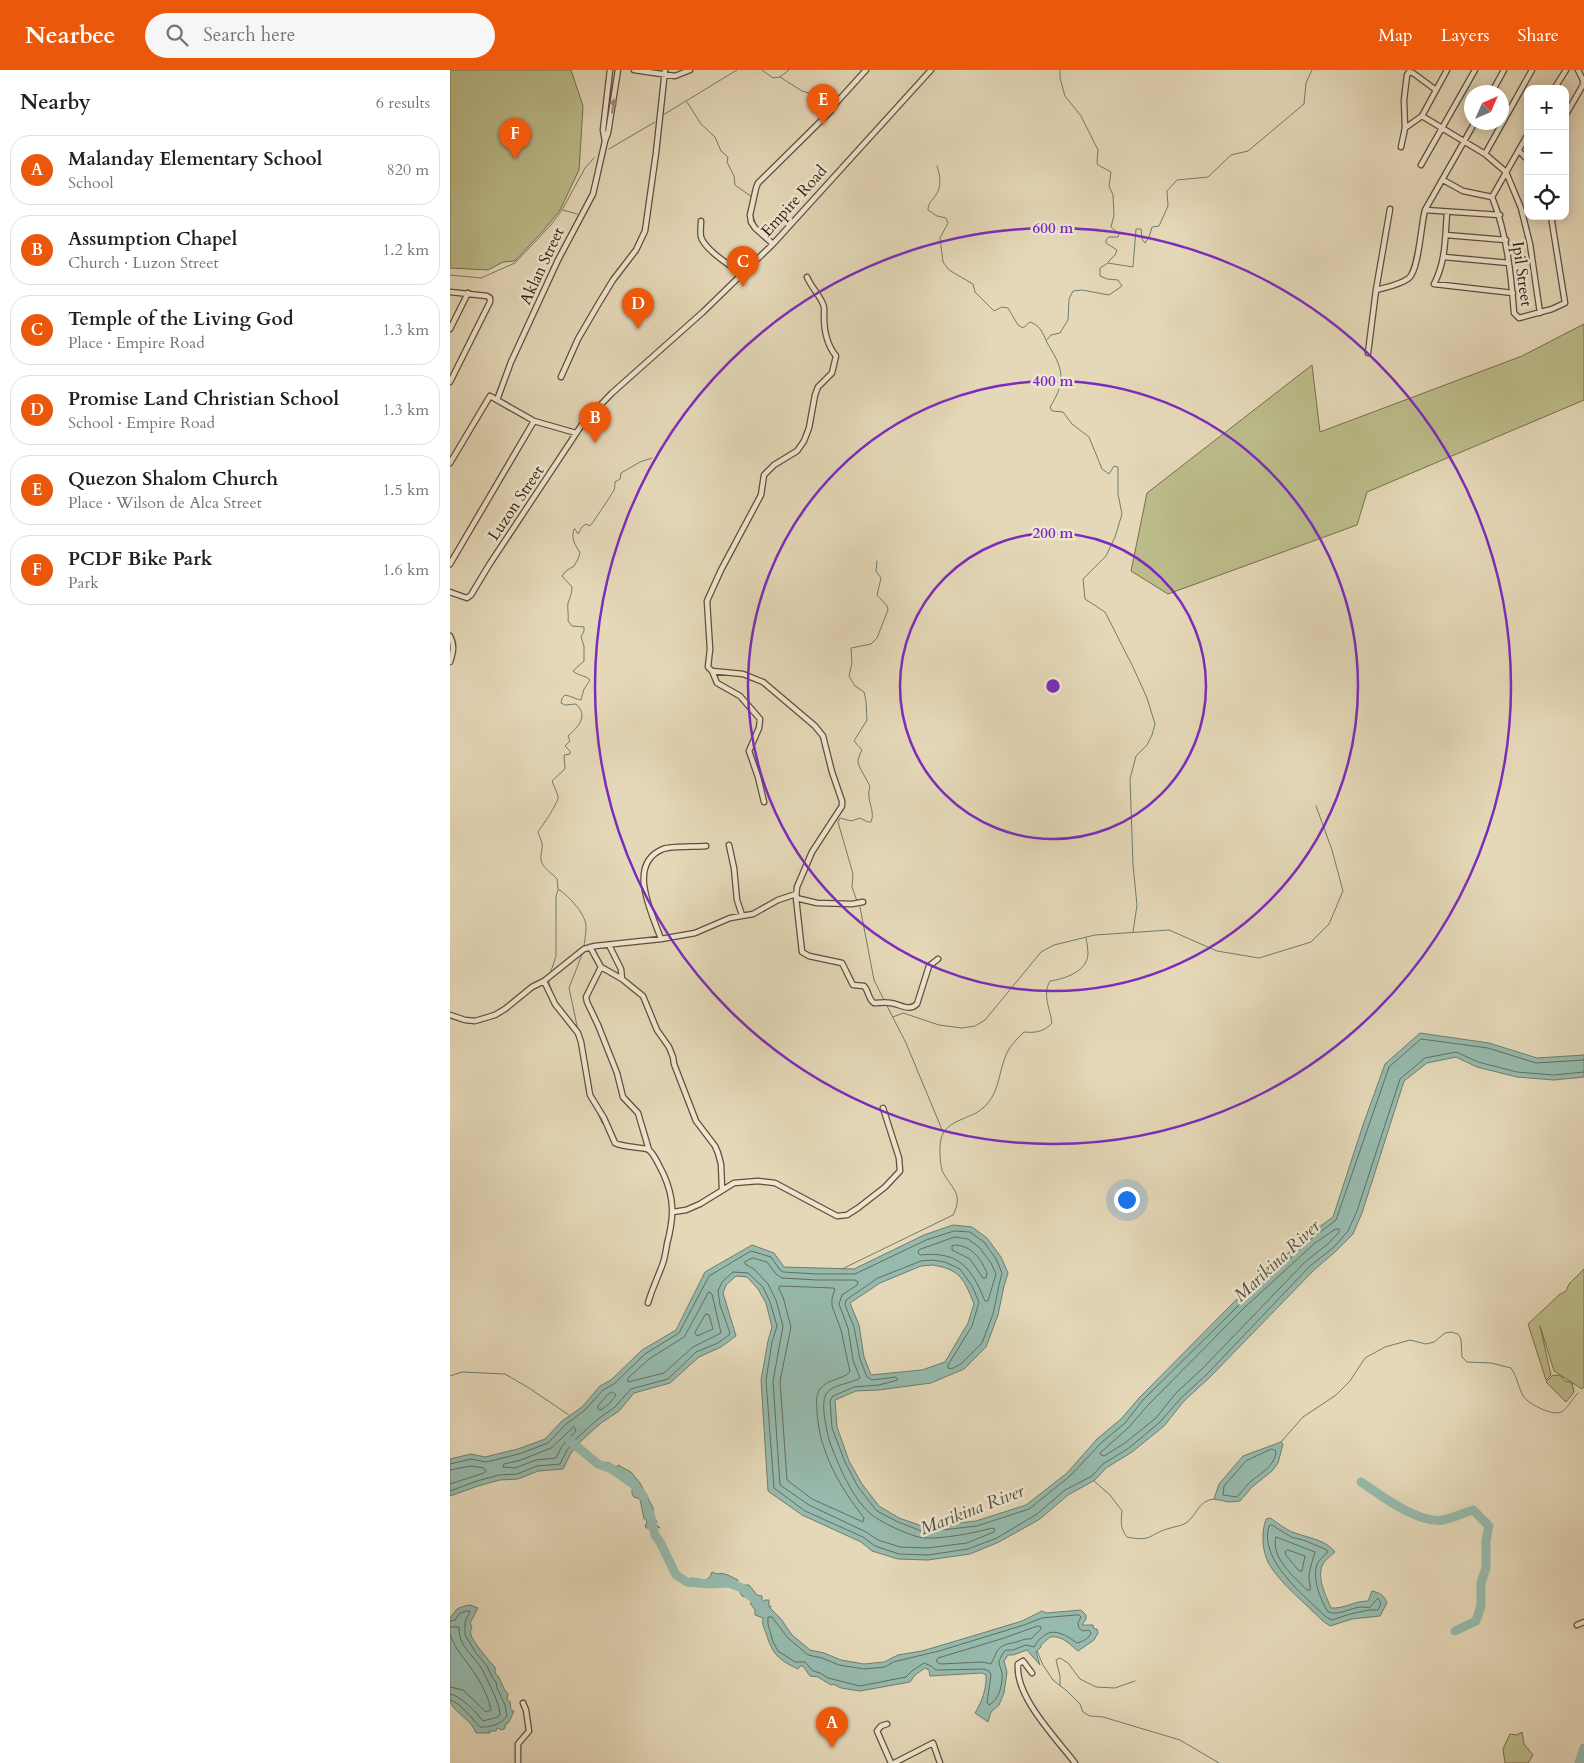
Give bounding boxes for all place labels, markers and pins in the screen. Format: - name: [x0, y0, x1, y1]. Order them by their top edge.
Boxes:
- pin: E: [807, 84, 839, 125]
- pin: F: [499, 118, 531, 159]
- pin: C: [727, 246, 759, 287]
- pin: D: [622, 288, 654, 329]
- pin: B: [579, 402, 611, 443]
- centre of rings: [1044, 677, 1062, 695]
- pin: A: [816, 1707, 848, 1748]

